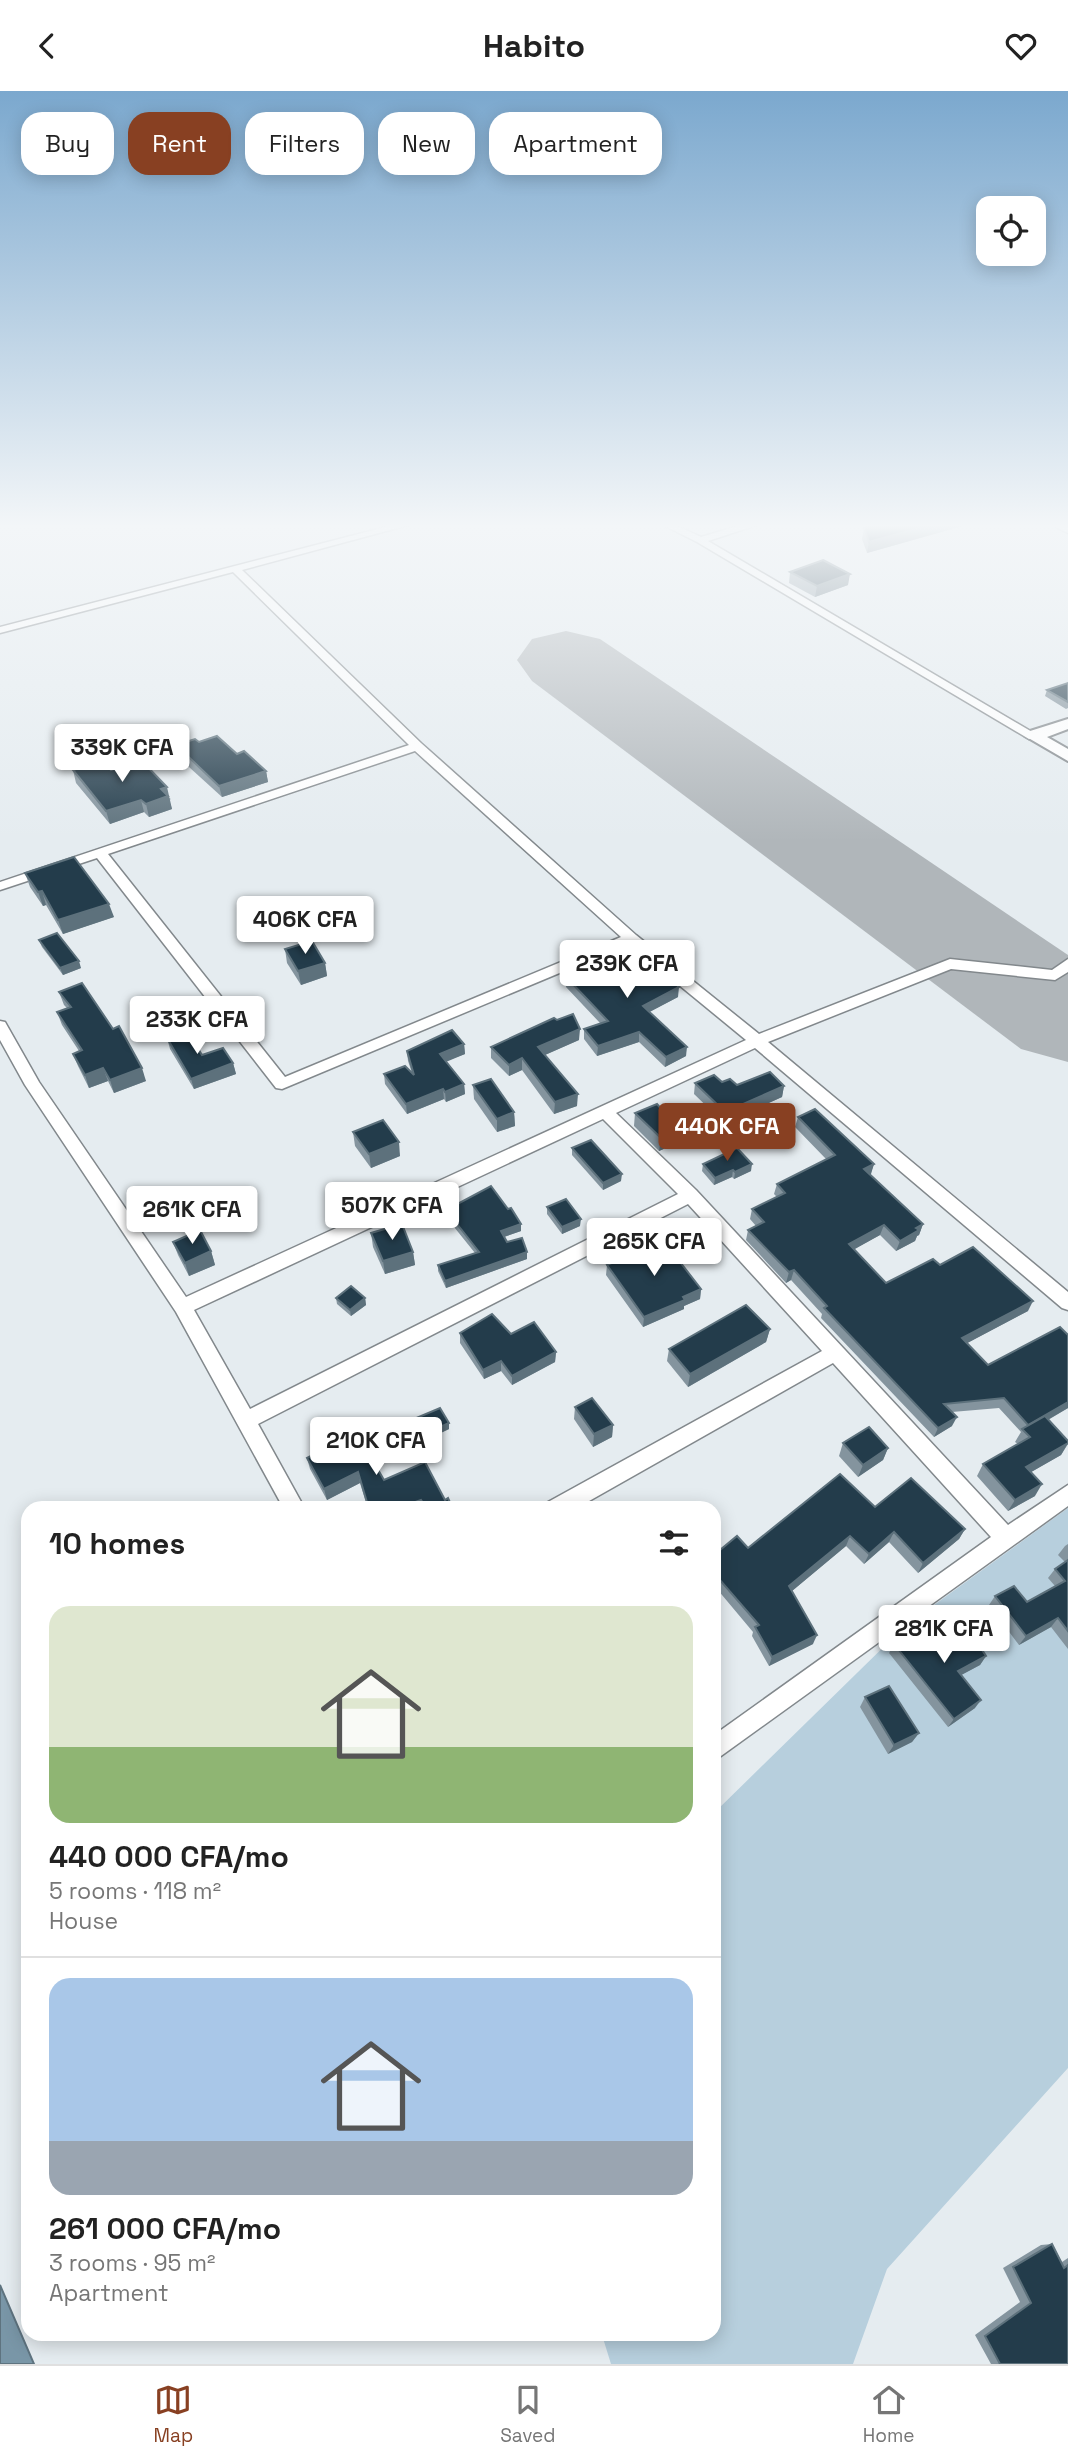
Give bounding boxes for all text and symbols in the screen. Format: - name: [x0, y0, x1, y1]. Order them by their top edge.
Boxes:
- text: Habito: [483, 26, 585, 66]
- icon: back: [28, 27, 66, 65]
- icon: heart: [1002, 27, 1040, 65]
- chip: Buy: [21, 112, 114, 175]
- chip: Rent: [128, 112, 231, 175]
- chip: Filters: [245, 112, 364, 175]
- chip: New: [378, 112, 475, 175]
- chip: Apartment: [489, 112, 662, 175]
- map controls: [976, 196, 1046, 266]
- button: locate: [976, 196, 1046, 266]
- pin: 339K CFA: [50, 725, 194, 784]
- text: 339K CFA: [70, 732, 174, 762]
- pin: 406K CFA: [233, 897, 377, 956]
- text: 406K CFA: [253, 904, 357, 934]
- pin: 239K CFA: [555, 941, 699, 1000]
- text: 239K CFA: [576, 948, 678, 978]
- pin: 233K CFA: [125, 997, 269, 1056]
- text: 233K CFA: [146, 1004, 248, 1034]
- pin: 440K CFA: [655, 1103, 799, 1163]
- text: 440K CFA: [674, 1111, 780, 1141]
- pin: 507K CFA: [320, 1183, 464, 1242]
- pin: 261K CFA: [120, 1187, 264, 1246]
- text: 507K CFA: [341, 1190, 443, 1220]
- text: 261K CFA: [142, 1194, 242, 1224]
- pin: 265K CFA: [582, 1219, 726, 1278]
- text: 265K CFA: [603, 1226, 705, 1256]
- pin: 210K CFA: [304, 1417, 448, 1477]
- text: 210K CFA: [326, 1425, 426, 1455]
- text: 10 homes: [49, 1524, 185, 1563]
- icon: filters: [655, 1524, 693, 1562]
- pin: 281K CFA: [872, 1605, 1016, 1665]
- text: 281K CFA: [895, 1613, 993, 1643]
- icon: home: [308, 1651, 434, 1777]
- text: 440 000 CFA/mo: [49, 1837, 289, 1876]
- text: 5 rooms · 118 m²: [49, 1876, 221, 1906]
- text: House: [49, 1906, 118, 1936]
- icon: home: [308, 2023, 434, 2149]
- text: 261 000 CFA/mo: [49, 2209, 281, 2248]
- text: 3 rooms · 95 m²: [49, 2248, 215, 2278]
- text: Apartment: [49, 2278, 169, 2308]
- tab: Map: [154, 2381, 193, 2448]
- tab: Saved: [500, 2381, 556, 2448]
- tab: Home: [863, 2381, 914, 2448]

